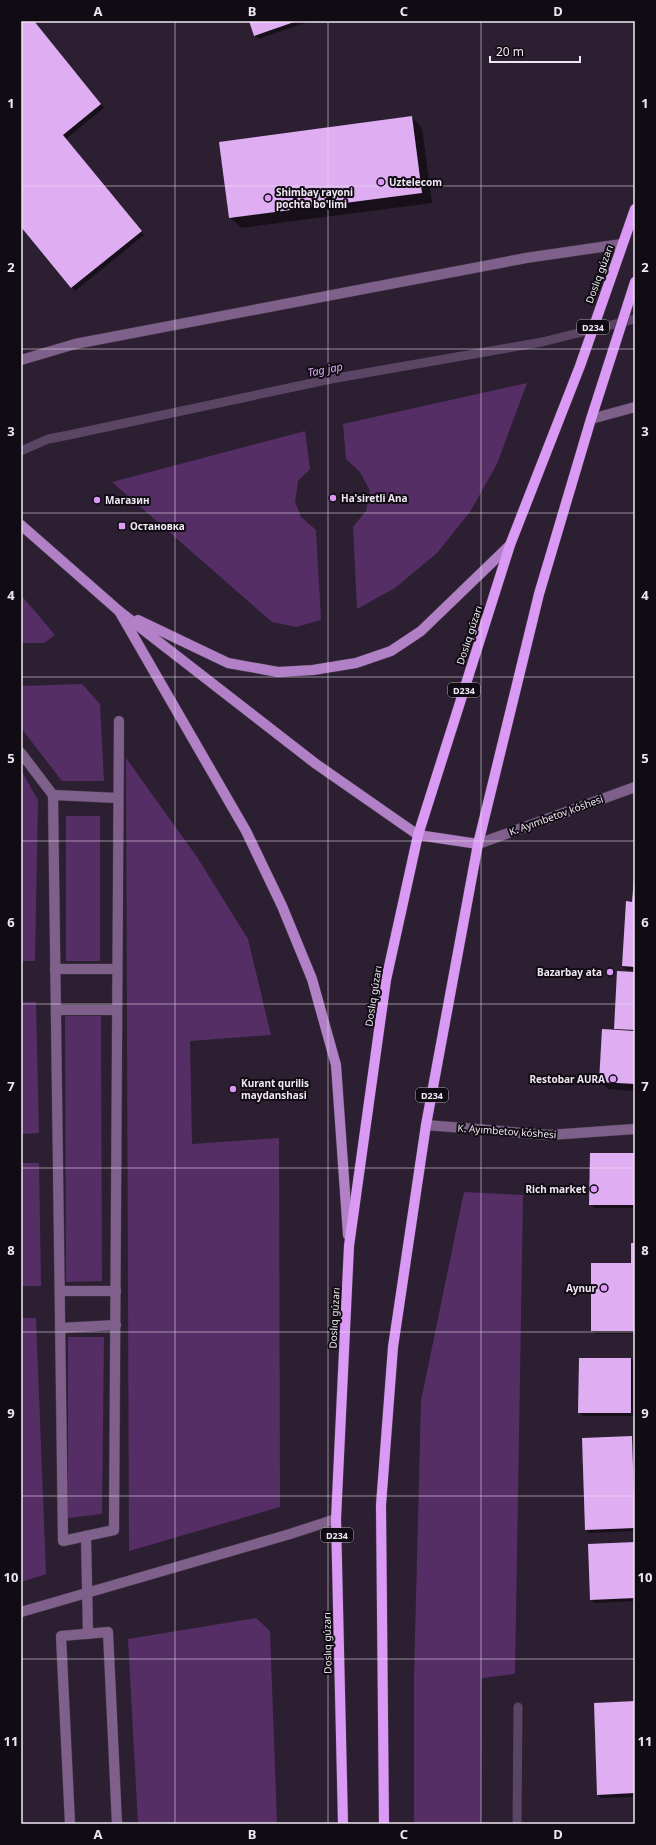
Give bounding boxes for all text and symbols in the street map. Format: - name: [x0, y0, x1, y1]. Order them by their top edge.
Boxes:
- text: A: [94, 2, 103, 20]
- text: B: [248, 2, 256, 20]
- text: C: [400, 2, 408, 20]
- text: D: [553, 2, 563, 20]
- scale bar: [490, 38, 580, 64]
- text: 20 m: [496, 43, 524, 60]
- text: 1: [7, 94, 15, 112]
- text: 1: [641, 94, 649, 112]
- place label: Uztelecom: [389, 175, 442, 189]
- marker: Uztelecom: [376, 177, 386, 187]
- place label: Shimbay rayoni pochta bo'limi: [276, 185, 353, 211]
- marker: Shimbay rayoni pochta bo'limi: [263, 193, 273, 203]
- street label: Doslıq gúzarı: [582, 243, 616, 305]
- text: 2: [7, 258, 15, 276]
- text: 2: [641, 258, 649, 276]
- road number: D234: [577, 320, 609, 334]
- water label: Tag jap: [306, 358, 344, 380]
- text: 3: [7, 422, 15, 440]
- text: 3: [641, 422, 649, 440]
- place label: Ha'siretli Ana: [341, 491, 407, 505]
- place label: Магазин: [105, 493, 150, 507]
- marker: Ha'siretli Ana: [328, 493, 338, 503]
- marker: Магазин: [92, 495, 102, 505]
- place label: Остановка: [130, 519, 185, 533]
- marker: Остановка: [117, 521, 127, 531]
- text: 4: [7, 586, 15, 604]
- text: 4: [641, 586, 649, 604]
- street label: Doslıq gúzarı: [453, 604, 485, 666]
- road number: D234: [448, 683, 480, 697]
- text: 5: [7, 749, 15, 767]
- text: 5: [641, 749, 649, 767]
- street label: K. Ayımbetov kóshesi: [507, 791, 605, 839]
- text: 6: [7, 913, 15, 931]
- text: 6: [641, 913, 649, 931]
- street label: Doslıq gúzarı: [361, 965, 385, 1027]
- place label: Bazarbay ata: [537, 965, 602, 979]
- marker: Bazarbay ata: [605, 967, 615, 977]
- place label: Restobar AURA: [530, 1072, 605, 1086]
- marker: Restobar AURA: [608, 1074, 618, 1084]
- place label: Kurant qurilis maydanshasi: [241, 1076, 309, 1102]
- text: 7: [7, 1077, 15, 1095]
- text: 7: [641, 1077, 649, 1095]
- marker: Kurant qurilis maydanshasi: [228, 1084, 238, 1094]
- road number: D234: [416, 1088, 448, 1102]
- street label: K. Ayımbetov kóshesi: [457, 1121, 557, 1141]
- place label: Rich market: [525, 1182, 587, 1196]
- marker: Rich market: [589, 1184, 599, 1194]
- text: 8: [7, 1241, 15, 1259]
- text: 8: [641, 1241, 649, 1259]
- place label: Aynur: [566, 1281, 597, 1295]
- marker: Aynur: [599, 1283, 609, 1293]
- street label: Doslıq gúzarı: [325, 1287, 343, 1349]
- text: 9: [7, 1404, 15, 1422]
- text: 9: [641, 1404, 649, 1422]
- road number: D234: [321, 1528, 353, 1542]
- text: 10: [4, 1568, 18, 1586]
- text: 10: [638, 1568, 652, 1586]
- street label: Doslıq gúzarı: [319, 1612, 335, 1674]
- text: 11: [4, 1732, 18, 1750]
- text: 11: [638, 1732, 652, 1750]
- text: A: [94, 1825, 103, 1843]
- text: B: [248, 1825, 256, 1843]
- text: C: [400, 1825, 408, 1843]
- text: D: [553, 1825, 563, 1843]

